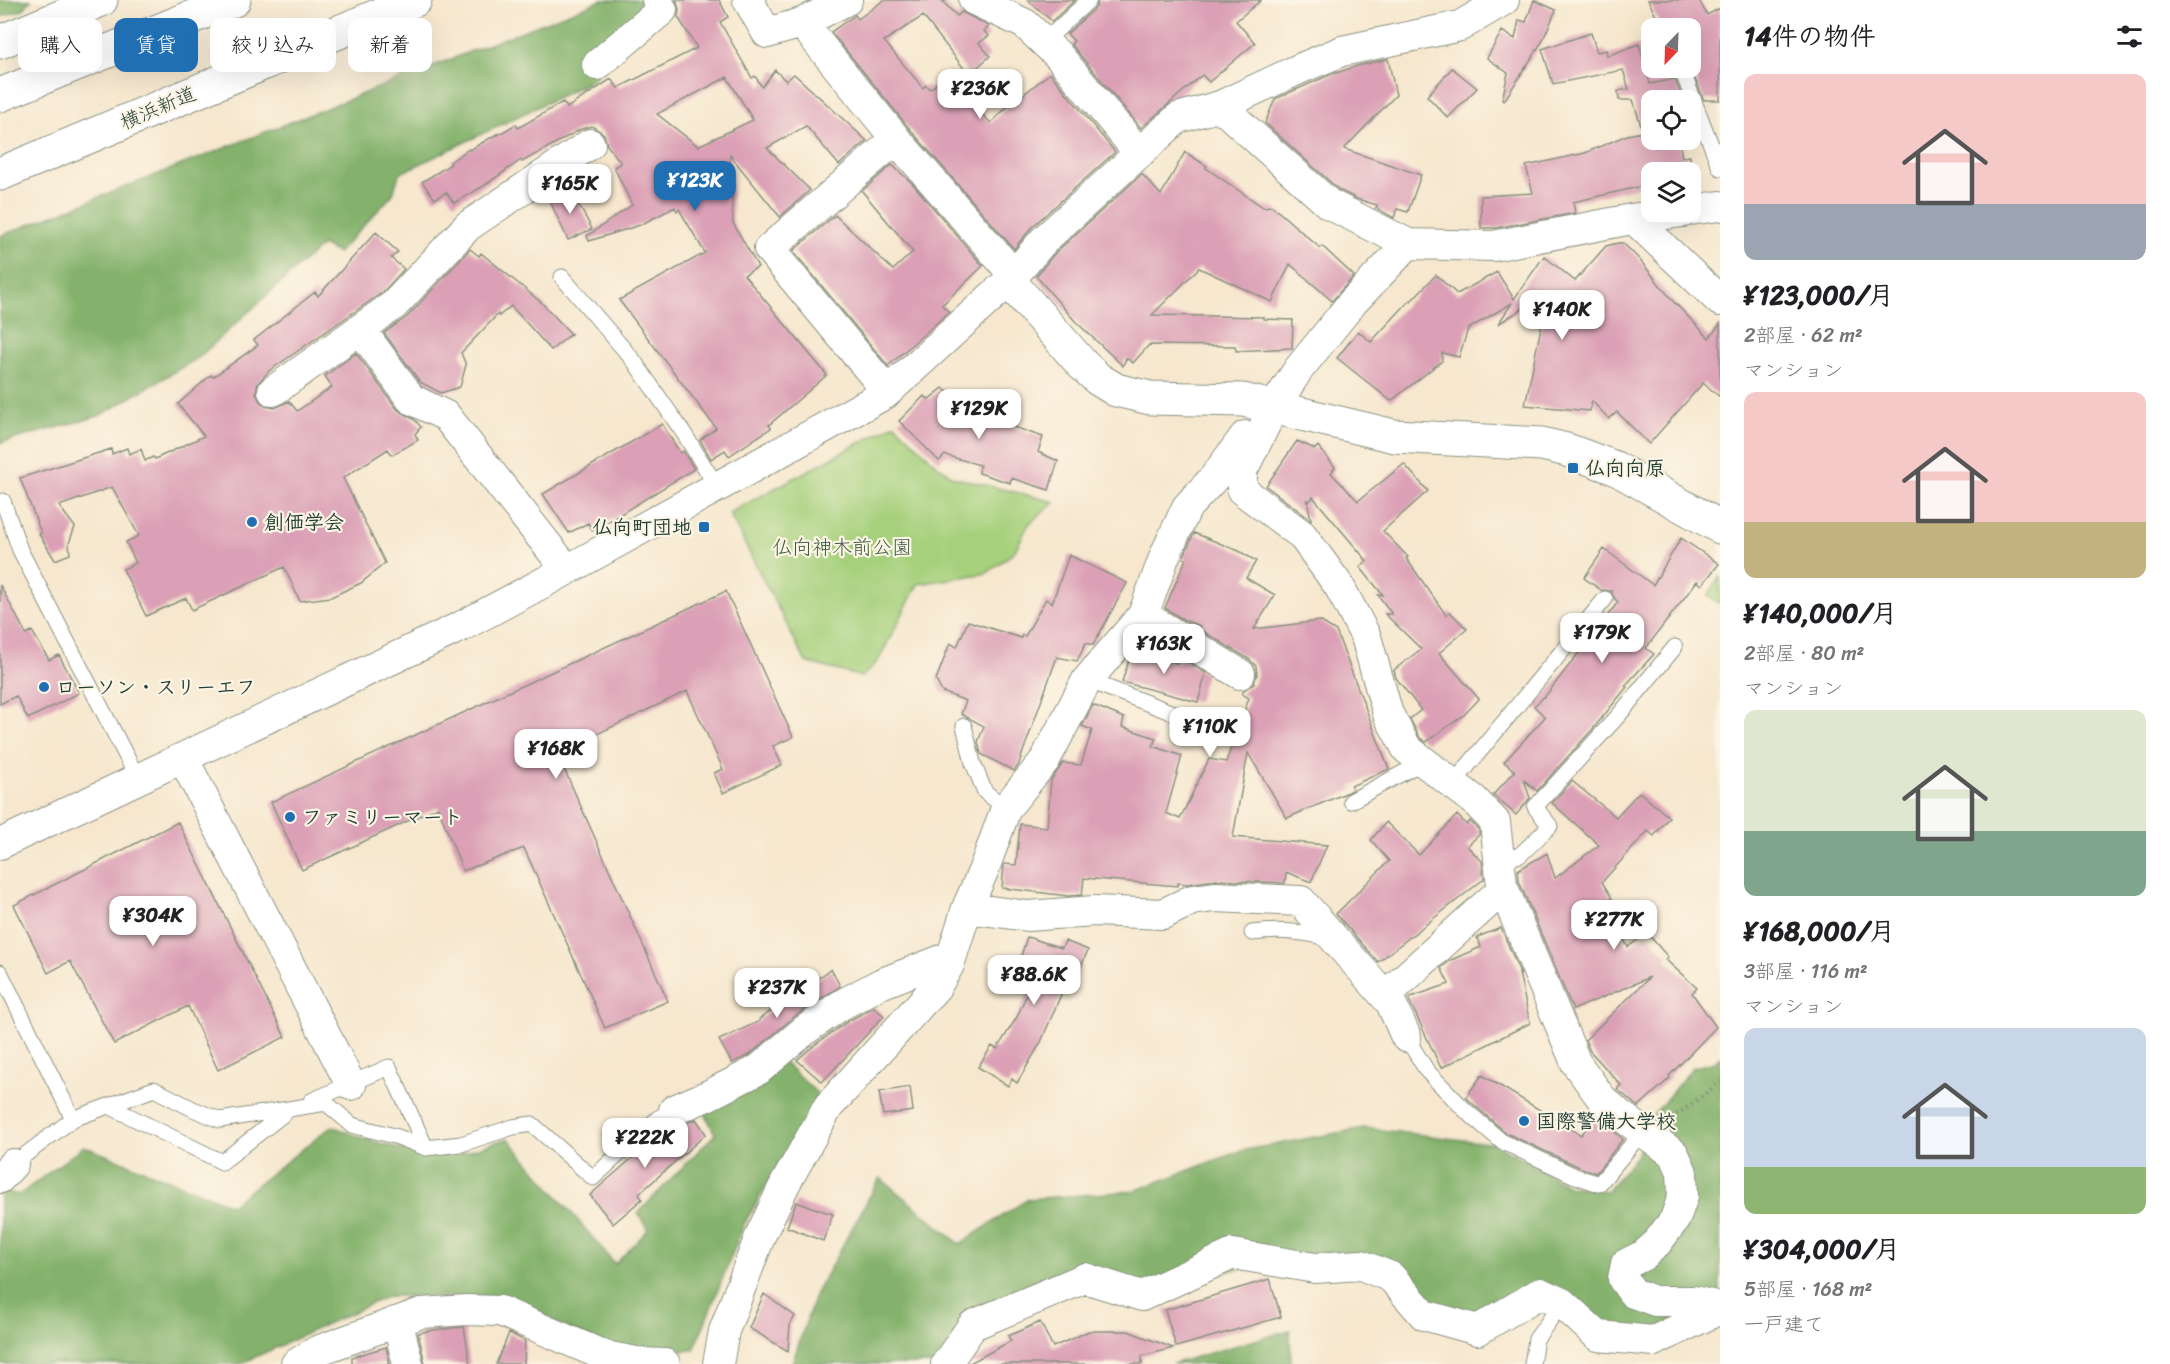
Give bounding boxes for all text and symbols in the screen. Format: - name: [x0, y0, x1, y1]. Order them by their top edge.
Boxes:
- text: 14件の物件: [1744, 13, 1875, 59]
- chip: 購入: [18, 18, 102, 72]
- chip: 賃貸: [114, 18, 198, 72]
- chip: 絞り込み: [210, 18, 336, 72]
- chip: 新着: [348, 18, 432, 72]
- north arrow: [1641, 18, 1701, 78]
- map controls: [1641, 18, 1701, 222]
- icon: filters: [2113, 20, 2146, 53]
- pin: ¥236K: [938, 69, 1022, 120]
- text: ¥236K: [951, 71, 1009, 106]
- street label: 横浜新道: [114, 76, 202, 140]
- button: locate: [1641, 90, 1701, 150]
- icon: home: [1891, 113, 1999, 221]
- pin: ¥123K: [653, 161, 737, 212]
- button: layers: [1641, 162, 1701, 222]
- text: ¥123K: [668, 163, 722, 198]
- pin: ¥165K: [528, 164, 612, 215]
- text: ¥165K: [542, 166, 598, 201]
- text: ¥123,000/月: [1744, 272, 1894, 318]
- pin: ¥140K: [1520, 290, 1604, 341]
- text: ¥140K: [1534, 292, 1590, 327]
- text: 2部屋 · 62 m²: [1744, 318, 1863, 353]
- text: マンション: [1744, 353, 1843, 388]
- pin: ¥129K: [937, 389, 1021, 440]
- text: ¥129K: [951, 391, 1007, 426]
- icon: home: [1891, 431, 1999, 539]
- place label: 仏向向原: [1585, 451, 1665, 486]
- marker: 仏向向原: [1566, 461, 1580, 475]
- place label: 創価学会: [264, 505, 344, 540]
- place label: 仏向町団地: [592, 510, 692, 545]
- marker: 創価学会: [245, 515, 259, 529]
- marker: 仏向町団地: [697, 520, 711, 534]
- park label: 仏向神木前公園: [772, 530, 912, 565]
- text: ¥140,000/月: [1744, 590, 1897, 636]
- pin: ¥179K: [1560, 613, 1644, 664]
- text: ¥179K: [1574, 615, 1630, 650]
- pin: ¥163K: [1122, 624, 1206, 675]
- text: ¥163K: [1137, 626, 1191, 661]
- text: 2部屋 · 80 m²: [1744, 636, 1864, 671]
- place label: ローソン・スリーエフ: [56, 670, 256, 705]
- text: マンション: [1744, 671, 1843, 706]
- marker: ローソン・スリーエフ: [37, 680, 51, 694]
- pin: ¥110K: [1168, 707, 1252, 758]
- text: ¥110K: [1183, 709, 1237, 744]
- pin: ¥168K: [514, 729, 598, 780]
- text: ¥168K: [528, 731, 584, 766]
- icon: home: [1891, 749, 1999, 857]
- place label: ファミリーマート: [302, 800, 463, 835]
- marker: ファミリーマート: [283, 810, 297, 824]
- pin: ¥304K: [111, 896, 195, 947]
- text: ¥304K: [123, 898, 183, 933]
- pin: ¥277K: [1572, 900, 1656, 951]
- text: ¥277K: [1585, 902, 1643, 937]
- text: ¥168,000/月: [1744, 908, 1895, 954]
- text: 3部屋 · 116 m²: [1744, 954, 1868, 989]
- pin: ¥88.6K: [985, 955, 1083, 1006]
- text: ¥88.6K: [1002, 957, 1066, 992]
- pin: ¥237K: [735, 968, 819, 1019]
- text: ¥237K: [748, 970, 806, 1005]
- text: マンション: [1744, 989, 1843, 1024]
- icon: home: [1891, 1067, 1999, 1175]
- place label: 国際警備大学校: [1536, 1104, 1676, 1139]
- marker: 国際警備大学校: [1517, 1114, 1531, 1128]
- pin: ¥222K: [603, 1118, 687, 1169]
- text: ¥222K: [616, 1120, 674, 1155]
- text: ¥304,000/月: [1744, 1226, 1901, 1272]
- text: 5部屋 · 168 m²: [1744, 1272, 1872, 1307]
- text: 一戸建て: [1744, 1307, 1824, 1342]

